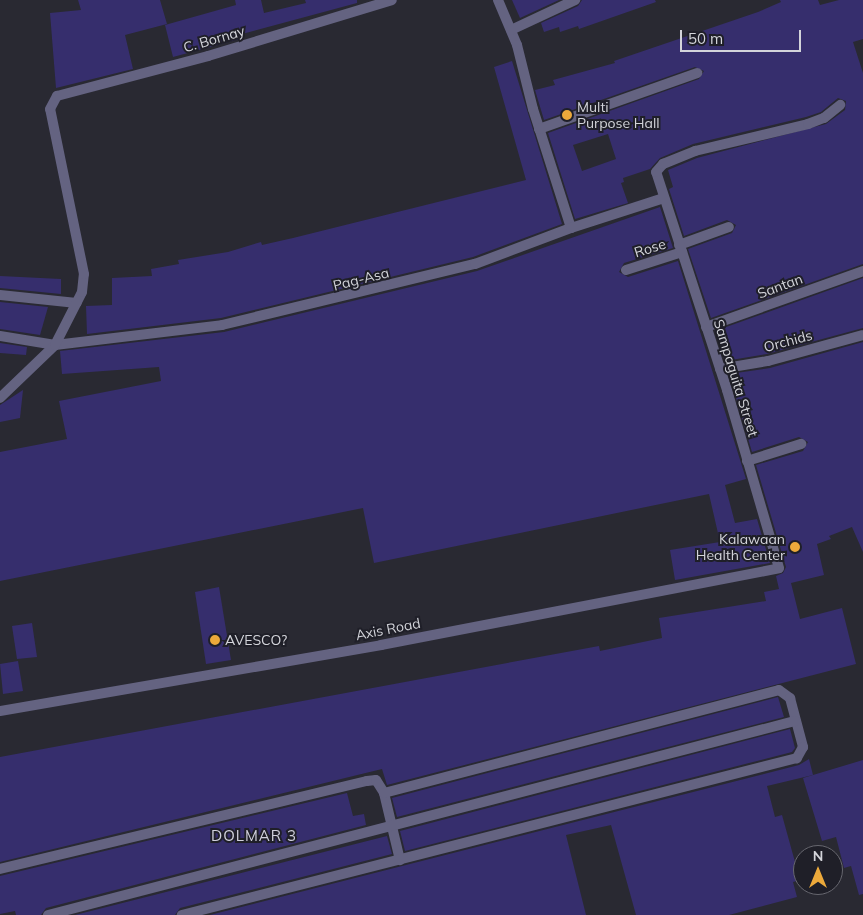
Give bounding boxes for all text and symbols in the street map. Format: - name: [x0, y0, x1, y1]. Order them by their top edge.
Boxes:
- scale bar: [683, 20, 804, 52]
- street label: C. Bornay: [181, 22, 247, 56]
- text: 50 m: [688, 29, 723, 48]
- place label: Multi Purpose Hall: [577, 99, 660, 132]
- marker: Multi Purpose Hall: [561, 109, 573, 121]
- street label: Rose: [632, 235, 668, 261]
- street label: Pag-Asa: [331, 264, 391, 294]
- street label: Santan: [755, 270, 805, 302]
- street label: Sampaguita Street: [710, 317, 762, 439]
- street label: Orchids: [762, 326, 814, 356]
- place label: Kalawaan Health Center: [696, 531, 785, 564]
- marker: Kalawaan Health Center: [789, 541, 801, 553]
- street label: Axis Road: [354, 614, 422, 644]
- place label: AVESCO?: [225, 632, 287, 648]
- marker: AVESCO?: [209, 634, 221, 646]
- district label: DOLMAR 3: [210, 827, 298, 845]
- north arrow: [793, 845, 843, 895]
- text: N: [813, 847, 823, 865]

